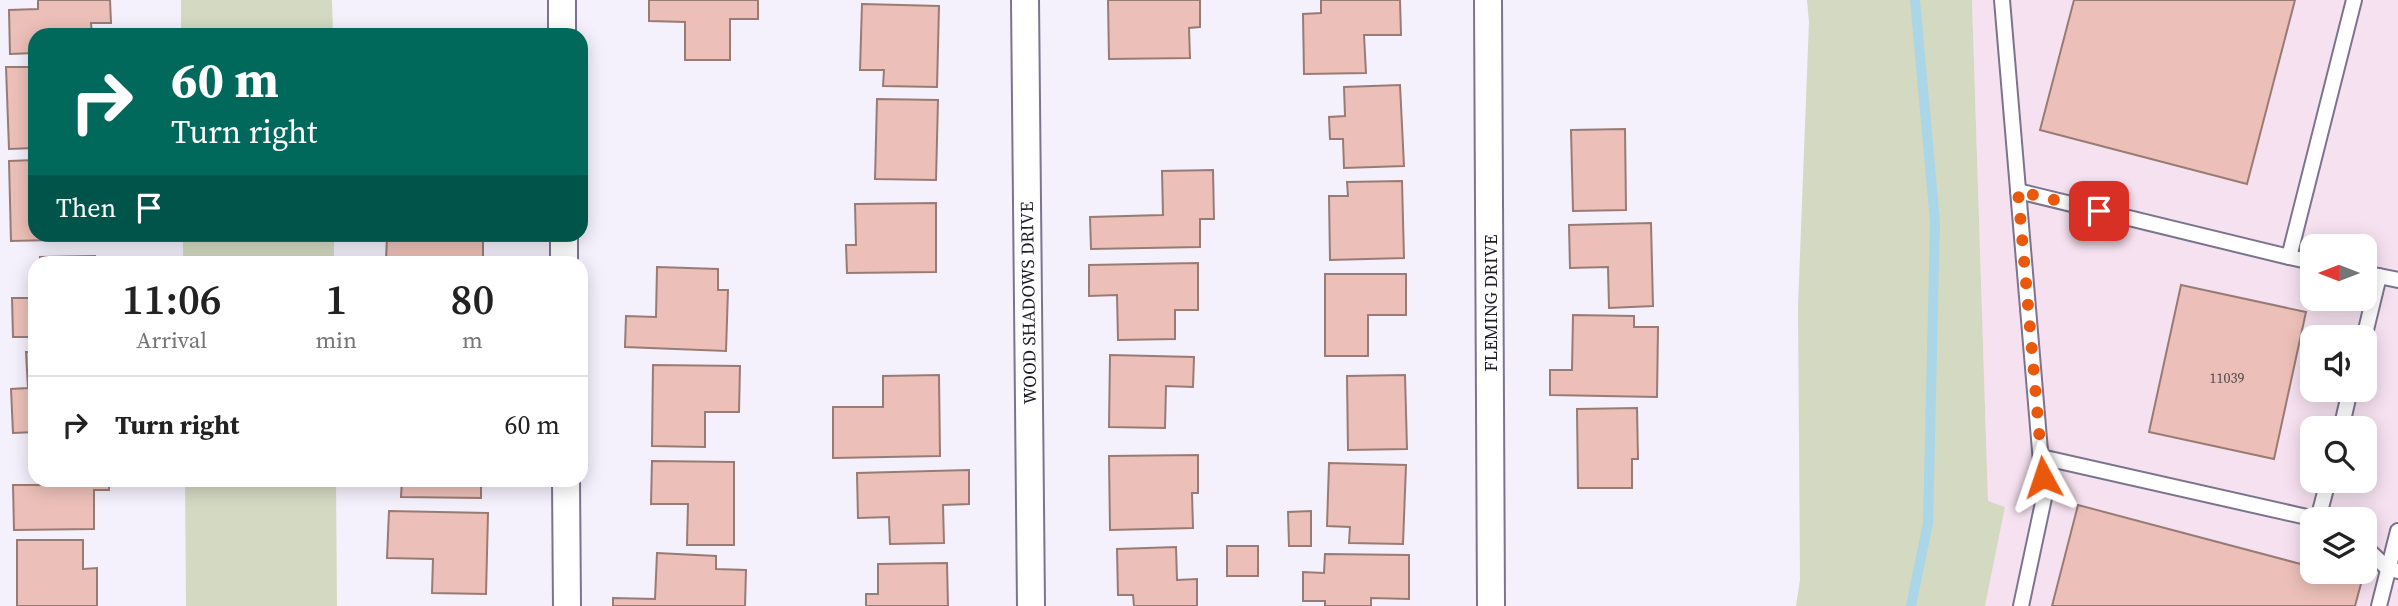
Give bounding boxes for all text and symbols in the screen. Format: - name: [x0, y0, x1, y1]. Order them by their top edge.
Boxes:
- text: 60 m: [171, 46, 279, 113]
- icon: right: [56, 56, 147, 147]
- text: Turn right: [171, 110, 317, 154]
- pin: [2069, 181, 2129, 241]
- icon: arrive: [130, 189, 168, 227]
- text: Then: [56, 190, 116, 226]
- icon: arrive: [2080, 192, 2118, 230]
- street label: WOOD SHADOWS DRIVE: [1014, 201, 1042, 405]
- street label: FLEMING DRIVE: [1478, 234, 1503, 372]
- north arrow: [2300, 234, 2376, 312]
- map controls: [2300, 234, 2377, 584]
- text: 11:06: [122, 270, 222, 328]
- text: 1: [325, 270, 347, 328]
- text: 80: [451, 270, 494, 328]
- text: Arrival: [136, 324, 207, 356]
- text: min: [315, 324, 357, 356]
- text: m: [462, 324, 483, 356]
- button: sound: [2300, 325, 2377, 402]
- house number: 11039: [2210, 368, 2245, 388]
- icon: right: [56, 406, 94, 444]
- text: Turn right: [115, 407, 239, 443]
- text: 60 m: [505, 407, 560, 443]
- button: search: [2300, 416, 2377, 493]
- position arrow: [2006, 440, 2080, 514]
- button: layers: [2300, 507, 2377, 584]

